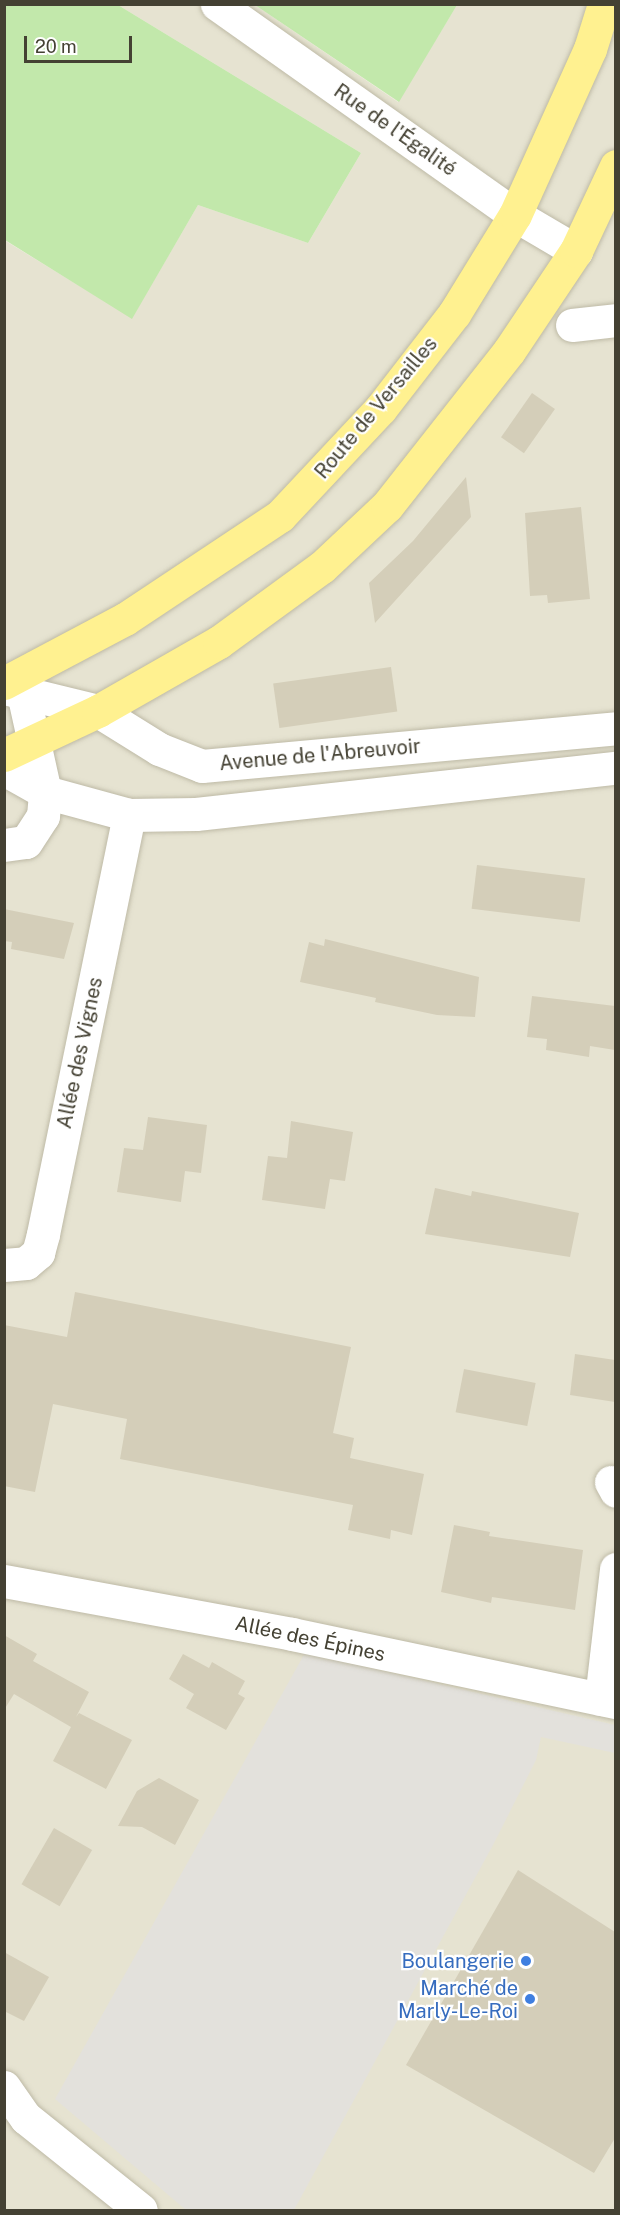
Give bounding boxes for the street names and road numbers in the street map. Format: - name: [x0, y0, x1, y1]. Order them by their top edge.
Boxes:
- street label: Rue de l'Égalité: [329, 79, 461, 181]
- street label: Route de Versailles: [309, 332, 443, 484]
- street label: Avenue de l'Abreuvoir: [218, 734, 422, 776]
- street label: Allée des Vignes: [52, 975, 108, 1131]
- street label: Allée des Épines: [233, 1611, 387, 1667]

